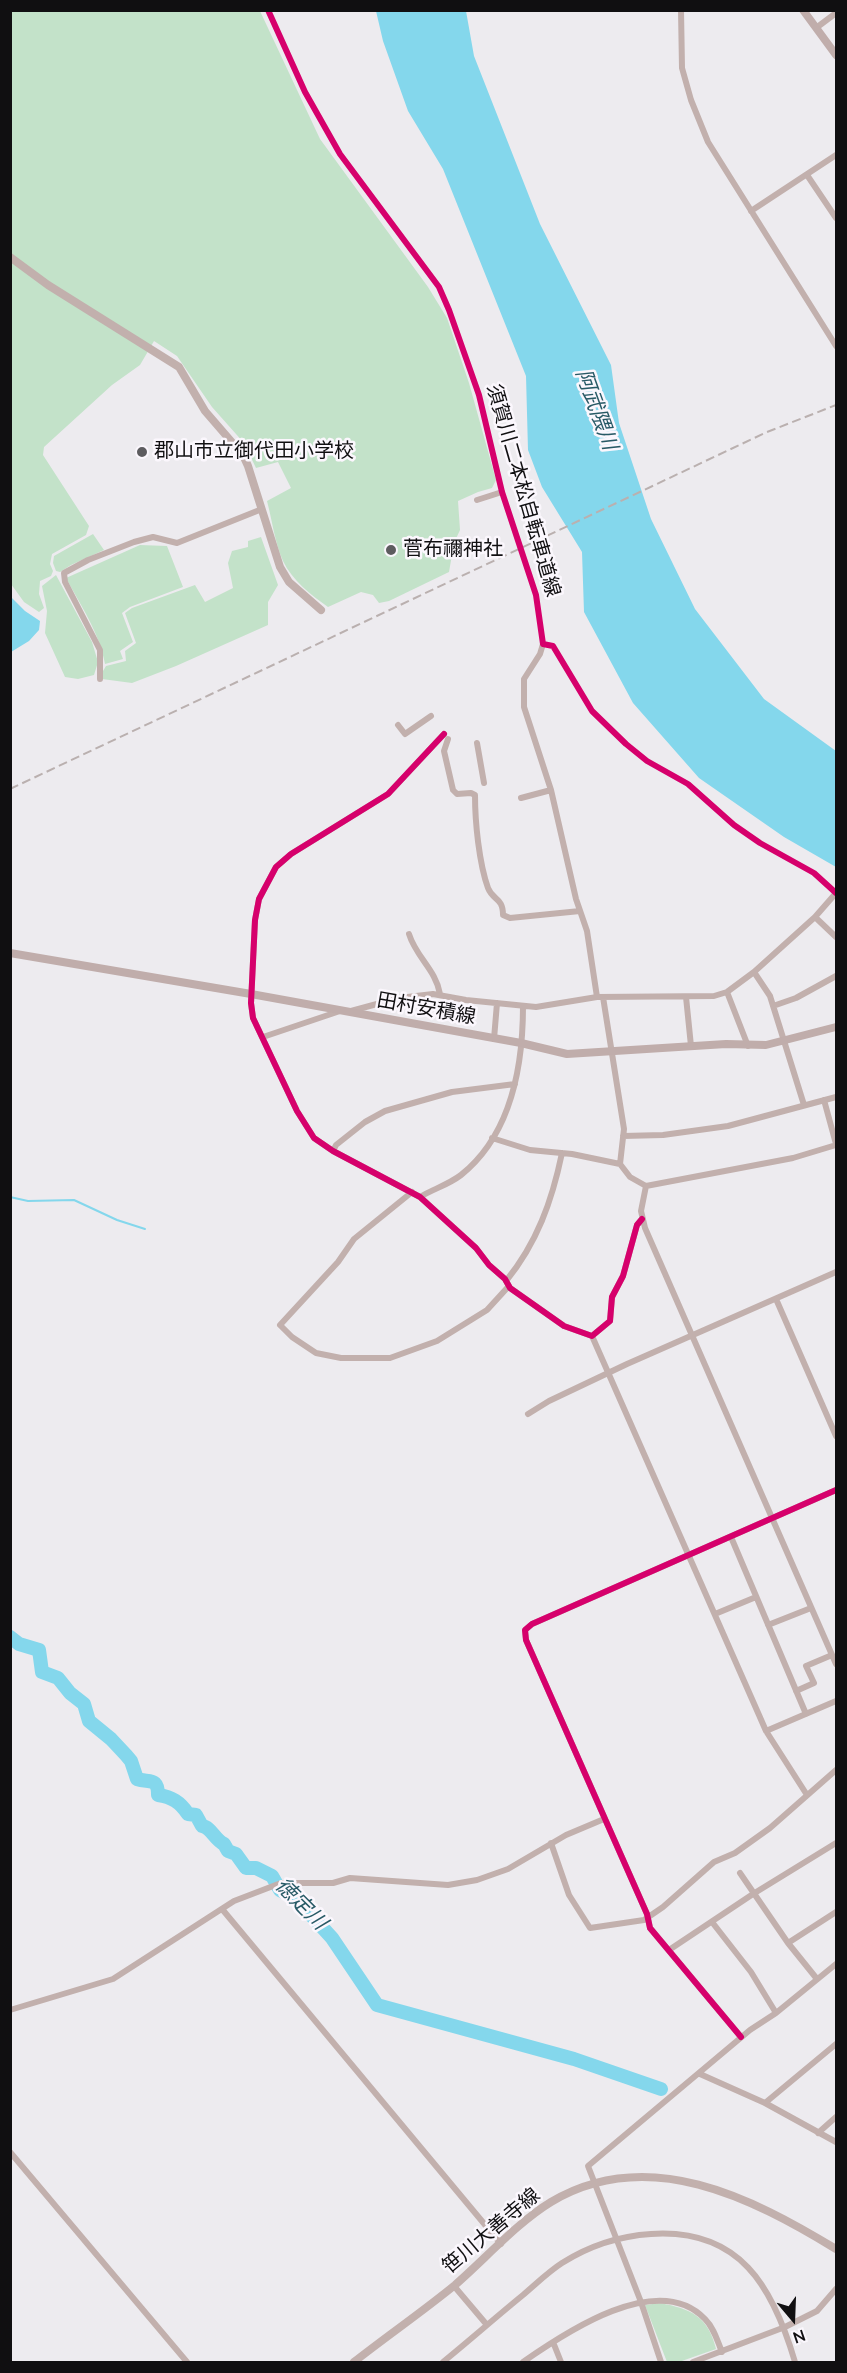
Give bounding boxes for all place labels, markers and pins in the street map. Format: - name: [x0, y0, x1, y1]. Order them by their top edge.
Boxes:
- place label: 郡山市立御代田小学校: [154, 440, 354, 464]
- marker: 郡山市立御代田小学校: [135, 445, 149, 459]
- place label: 菅布禰神社: [403, 538, 503, 562]
- marker: 菅布禰神社: [384, 543, 398, 557]

